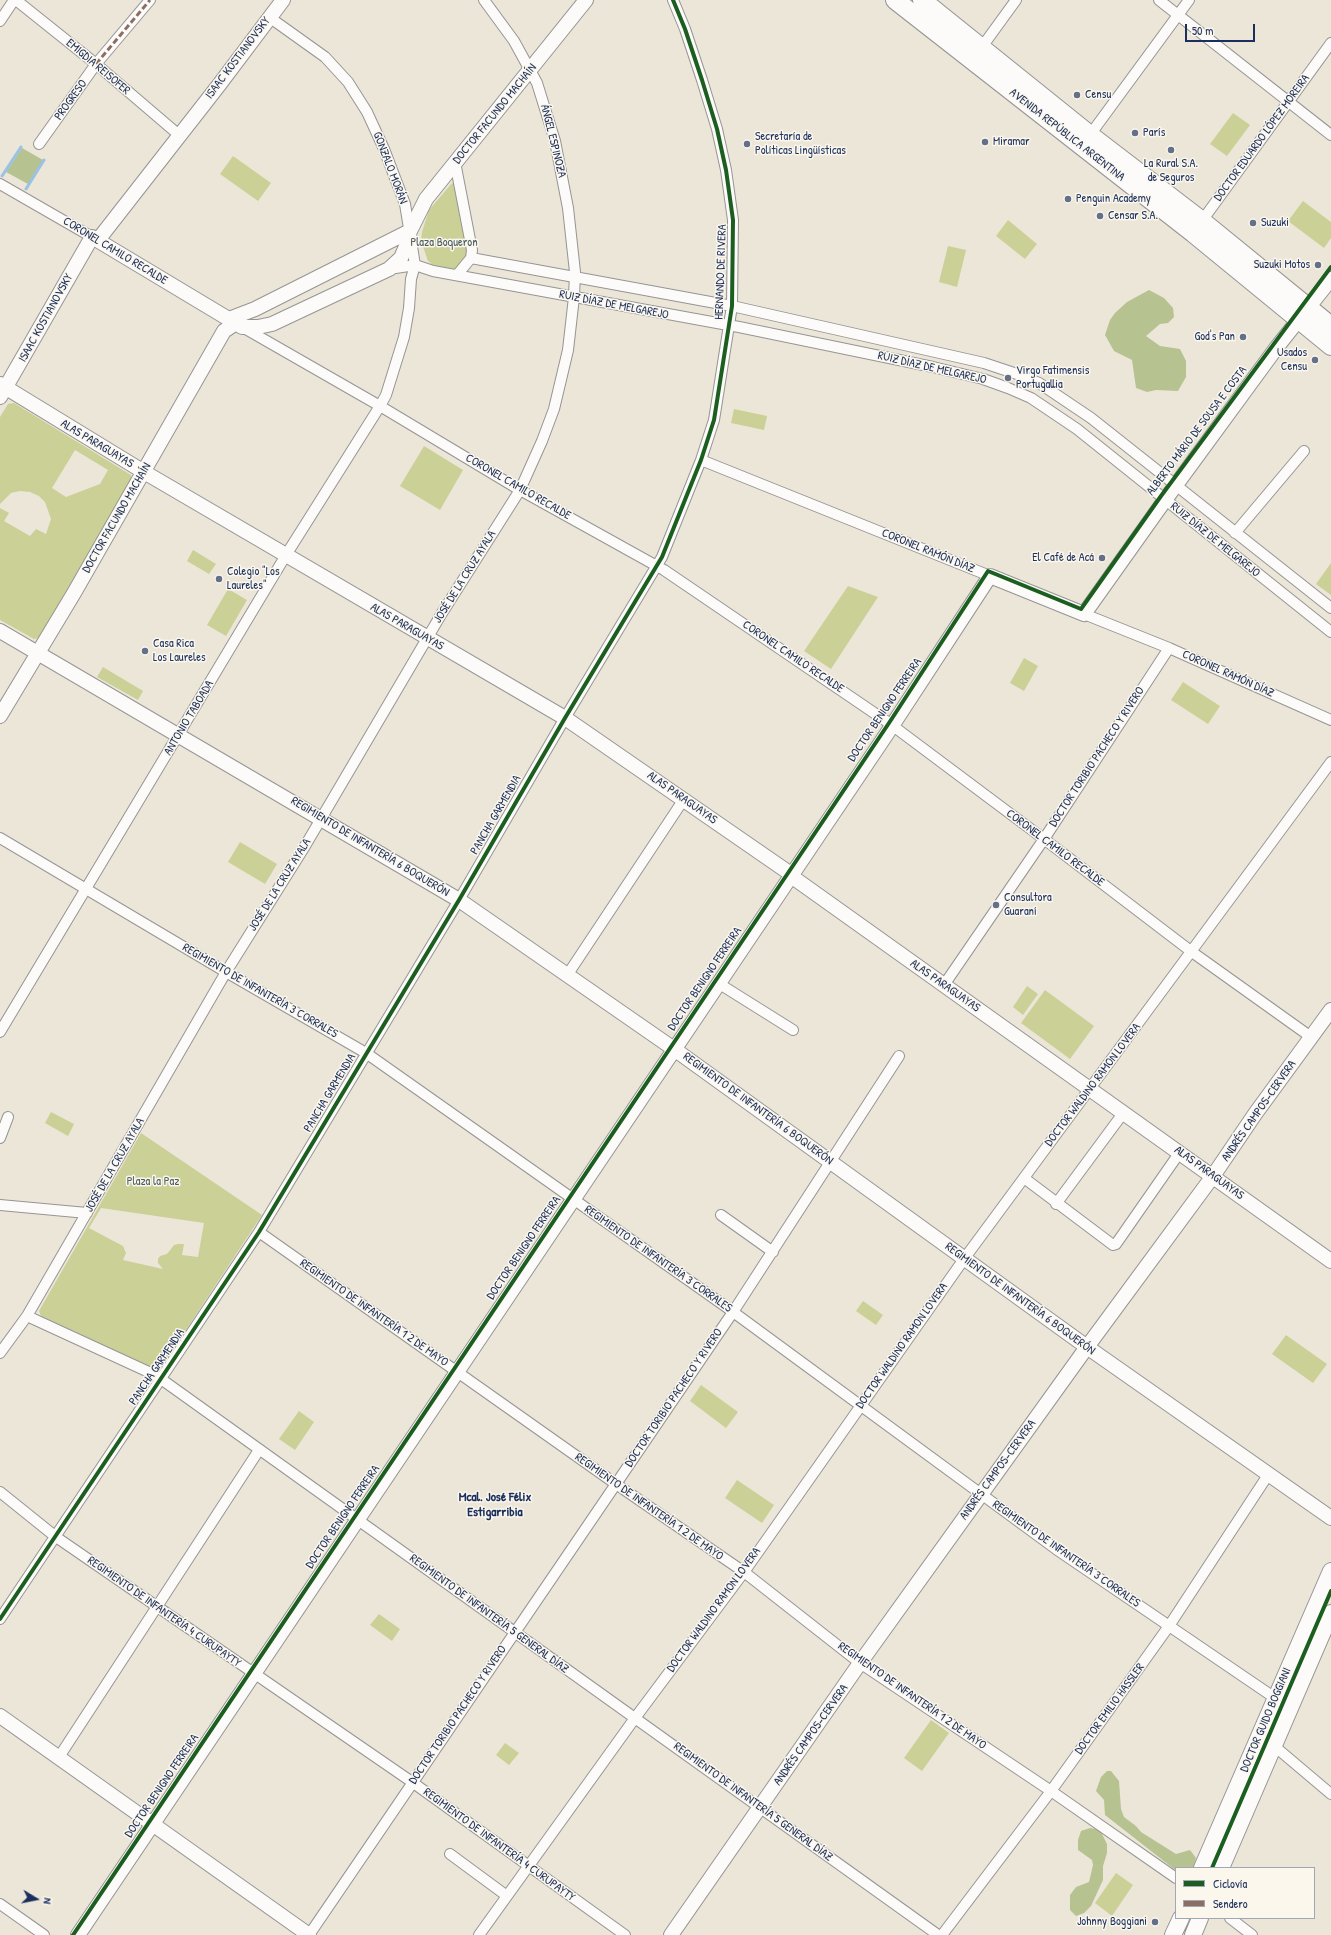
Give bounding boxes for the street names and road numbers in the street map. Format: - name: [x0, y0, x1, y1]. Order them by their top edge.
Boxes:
- street label: ISAAC KOSTIANOVSKY: [202, 14, 274, 102]
- street label: EMIGDIA REISOFER: [63, 36, 133, 98]
- street label: DOCTOR FACUNDO MACHAÍN: [450, 61, 540, 167]
- street label: DOCTOR EDUARDO LÓPEZ MOREIRA: [1211, 72, 1313, 204]
- street label: PROGRESO: [51, 77, 91, 123]
- street label: AVENIDA REPÚBLICA ARGENTINA: [1006, 85, 1128, 185]
- street label: ÁNGEL ESPINOZA: [537, 103, 569, 179]
- street label: GONZALO MORÁN: [370, 130, 410, 206]
- street label: CORONEL CAMILO RECALDE: [60, 214, 170, 288]
- street label: HERNANDO DE RIVERA: [712, 224, 730, 320]
- street label: ISAAC KOSTIANOVSKY: [16, 271, 76, 365]
- street label: RUIZ DÍAZ DE MELGAREJO: [558, 287, 670, 323]
- street label: RUIZ DÍAZ DE MELGAREJO: [876, 348, 988, 388]
- street label: ALBERTO MÁRIO DE SOUSA E COSTA: [1144, 364, 1250, 498]
- street label: ALAS PARAGUAYAS: [58, 417, 136, 471]
- street label: CORONEL CAMILO RECALDE: [463, 451, 573, 523]
- street label: DOCTOR FACUNDO MACHAÍN: [80, 460, 154, 576]
- street label: RUIZ DÍAZ DE MELGAREJO: [1167, 499, 1263, 581]
- street label: CORONEL RAMÓN DÍAZ: [879, 526, 977, 576]
- street label: JOSÉ DE LA CRUZ AYALA: [431, 528, 499, 626]
- street label: ALAS PARAGUAYAS: [368, 600, 446, 654]
- street label: CORONEL CAMILO RECALDE: [740, 618, 846, 696]
- street label: CORONEL RAMÓN DÍAZ: [1180, 647, 1276, 701]
- street label: DOCTOR BENIGNO FERREIRA: [845, 656, 925, 764]
- street label: ANTONIO TABOADA: [161, 678, 217, 758]
- street label: DOCTOR TORIBIO PACHECO Y RIVERO: [1046, 684, 1148, 830]
- street label: ALAS PARAGUAYAS: [644, 769, 720, 827]
- street label: PANCHA GARMENDIA: [467, 773, 525, 857]
- street label: REGIMIENTO DE INFANTERÍA 6 BOQUERÓN: [288, 794, 452, 900]
- street label: CORONEL CAMILO RECALDE: [1003, 806, 1107, 890]
- street label: JOSÉ DE LA CRUZ AYALA: [246, 836, 314, 934]
- street label: DOCTOR BENIGNO FERREIRA: [665, 925, 745, 1033]
- street label: REGIMIENTO DE INFANTERÍA 3 CORRALES: [180, 941, 340, 1041]
- street label: ALAS PARAGUAYAS: [907, 957, 983, 1015]
- street label: DOCTOR WALDINO RAMON LOVERA: [1042, 1021, 1144, 1149]
- street label: REGIMIENTO DE INFANTERÍA 6 BOQUERÓN: [680, 1050, 836, 1168]
- street label: PANCHA GARMENDIA: [301, 1051, 359, 1135]
- street label: ANDRÉS CAMPOS-CERVERA: [1219, 1058, 1299, 1164]
- street label: JOSÉ DE LA CRUZ AYALA: [82, 1115, 148, 1215]
- street label: ALAS PARAGUAYAS: [1171, 1143, 1247, 1203]
- street label: DOCTOR BENIGNO FERREIRA: [484, 1194, 564, 1302]
- street label: REGIMIENTO DE INFANTERÍA 3 CORRALES: [581, 1202, 735, 1316]
- street label: REGIMIENTO DE INFANTERÍA 6 BOQUERÓN: [942, 1240, 1098, 1358]
- street label: REGIMIENTO DE INFANTERÍA 1 2 DE MAYO: [297, 1256, 451, 1370]
- street label: DOCTOR WALDINO RAMON LOVERA: [853, 1280, 951, 1412]
- street label: PANCHA GARMENDIA: [126, 1326, 188, 1408]
- street label: DOCTOR TORIBIO PACHECO Y RIVERO: [622, 1326, 726, 1470]
- street label: ANDRÉS CAMPOS-CERVERA: [957, 1417, 1039, 1523]
- street label: REGIMIENTO DE INFANTERÍA 1 2 DE MAYO: [572, 1450, 726, 1564]
- street label: DOCTOR BENIGNO FERREIRA: [303, 1463, 383, 1571]
- street label: REGIMIENTO DE INFANTERÍA 3 CORRALES: [989, 1497, 1143, 1611]
- street label: DOCTOR WALDINO RAMON LOVERA: [664, 1545, 764, 1675]
- street label: REGIMIENTO DE INFANTERÍA 5 GENERAL DÍAZ: [407, 1551, 571, 1677]
- street label: REGIMIENTO DE INFANTERÍA 4 CURUPAYTY: [85, 1553, 243, 1671]
- street label: REGIMIENTO DE INFANTERÍA 1 2 DE MAYO: [835, 1639, 989, 1753]
- street label: DOCTOR TORIBIO PACHECO Y RIVERO: [406, 1643, 510, 1787]
- street label: DOCTOR EMILIO HASSLER: [1072, 1661, 1148, 1757]
- street label: DOCTOR GUIDO BOGGIANI: [1238, 1666, 1294, 1774]
- street label: ANDRÉS CAMPOS-CERVERA: [771, 1682, 851, 1788]
- street label: DOCTOR BENIGNO FERREIRA: [122, 1732, 202, 1840]
- street label: REGIMIENTO DE INFANTERÍA 5 GENERAL DÍAZ: [671, 1739, 835, 1865]
- street label: REGIMIENTO DE INFANTERÍA 4 CURUPAYTY: [420, 1785, 578, 1905]

